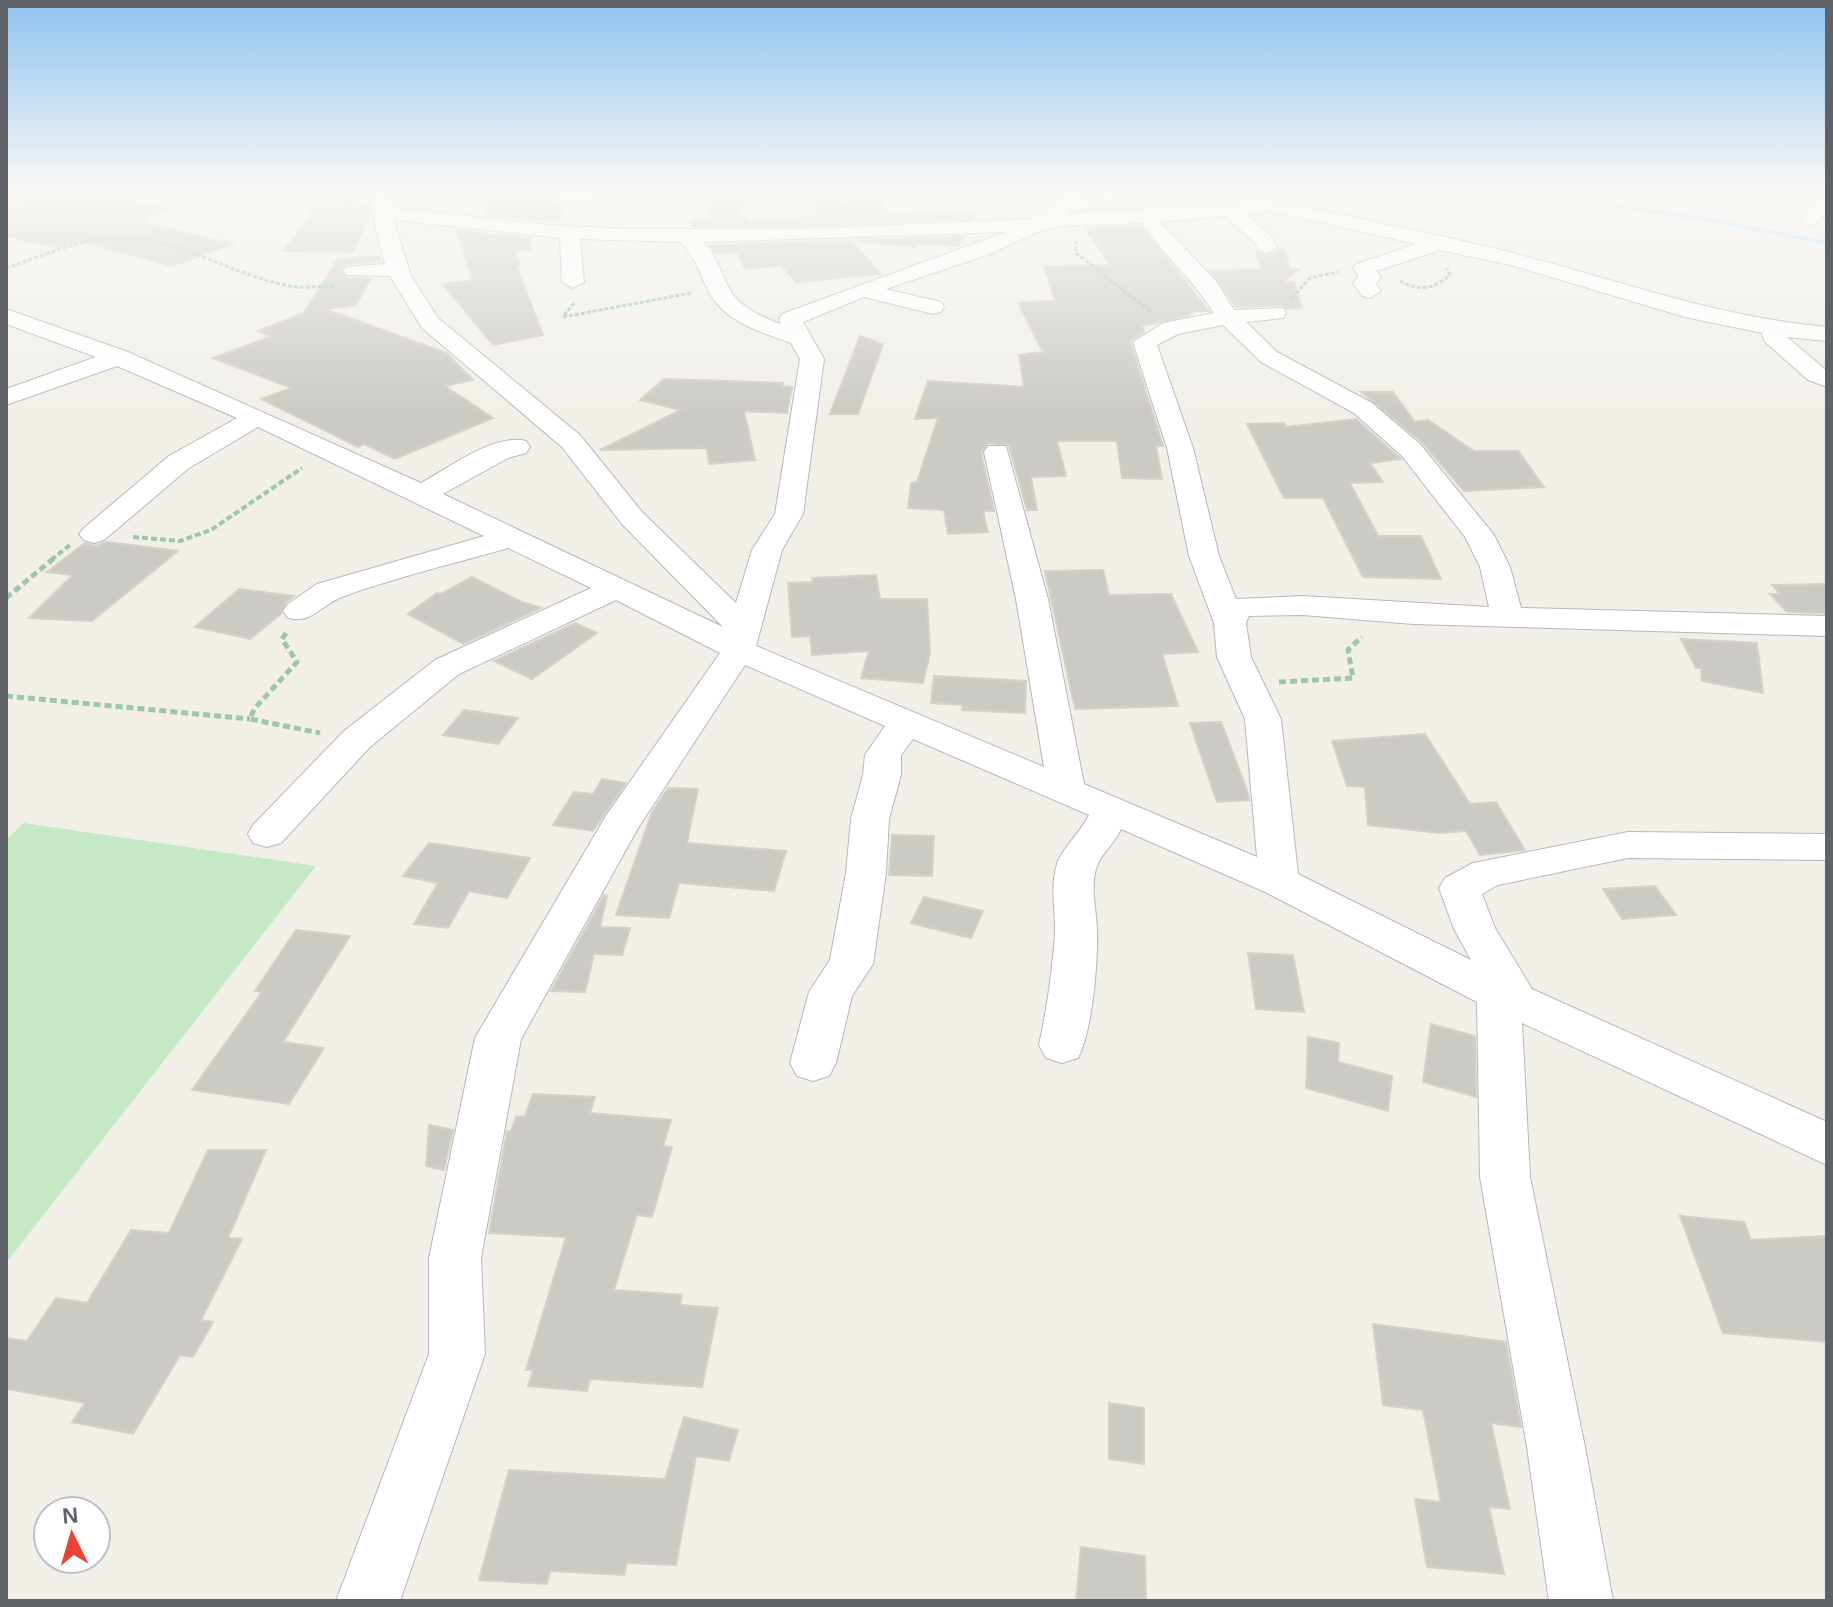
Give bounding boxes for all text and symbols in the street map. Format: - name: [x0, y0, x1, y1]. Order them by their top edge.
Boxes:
- north arrow: [32, 1495, 112, 1575]
- text: N: [61, 1502, 79, 1529]

